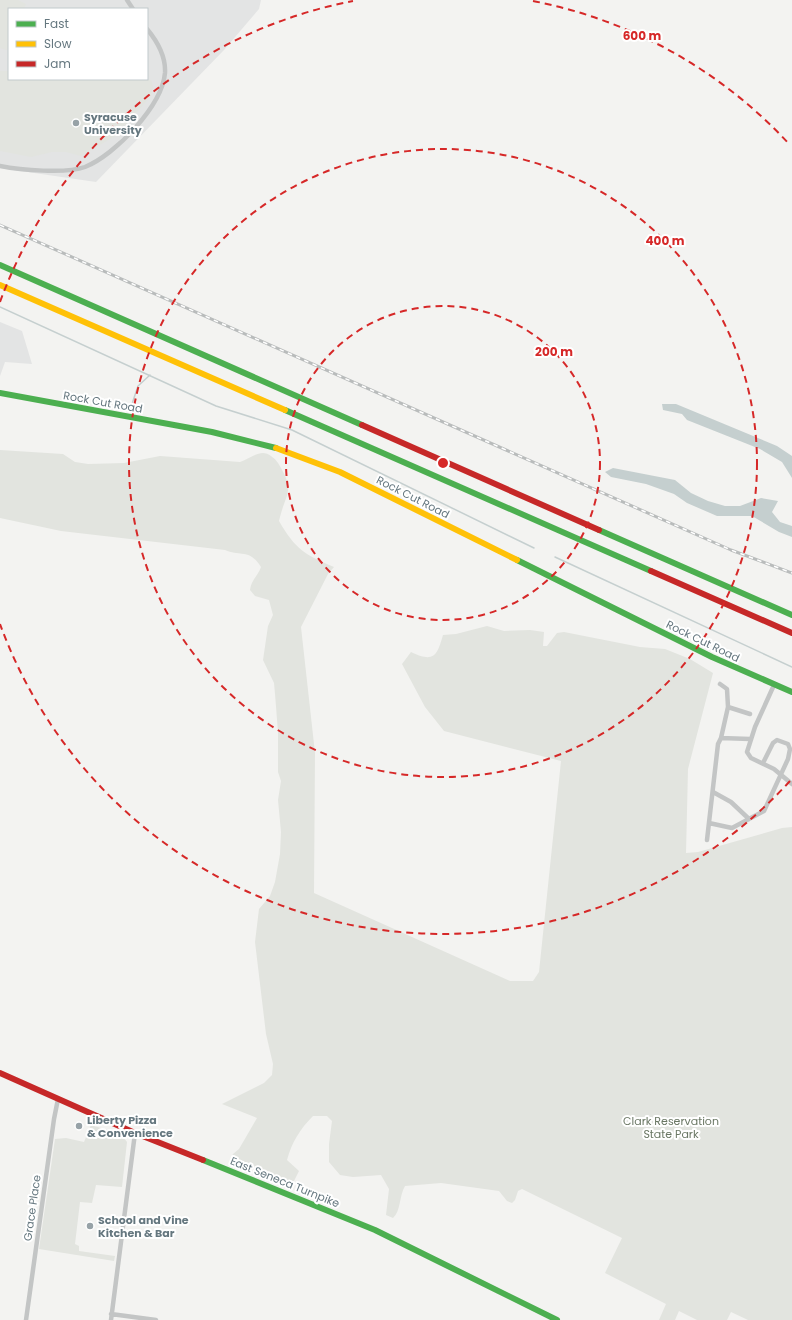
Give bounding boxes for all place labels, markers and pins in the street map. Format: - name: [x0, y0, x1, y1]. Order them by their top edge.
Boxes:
- place label: Syracuse University: [84, 109, 142, 138]
- marker: Syracuse University: [71, 118, 81, 128]
- centre of rings: [436, 456, 450, 470]
- place label: Liberty Pizza & Convenience: [87, 1112, 173, 1141]
- marker: Liberty Pizza & Convenience: [74, 1121, 84, 1131]
- place label: School and Vine Kitchen & Bar: [98, 1212, 189, 1241]
- marker: School and Vine Kitchen & Bar: [85, 1221, 95, 1231]

